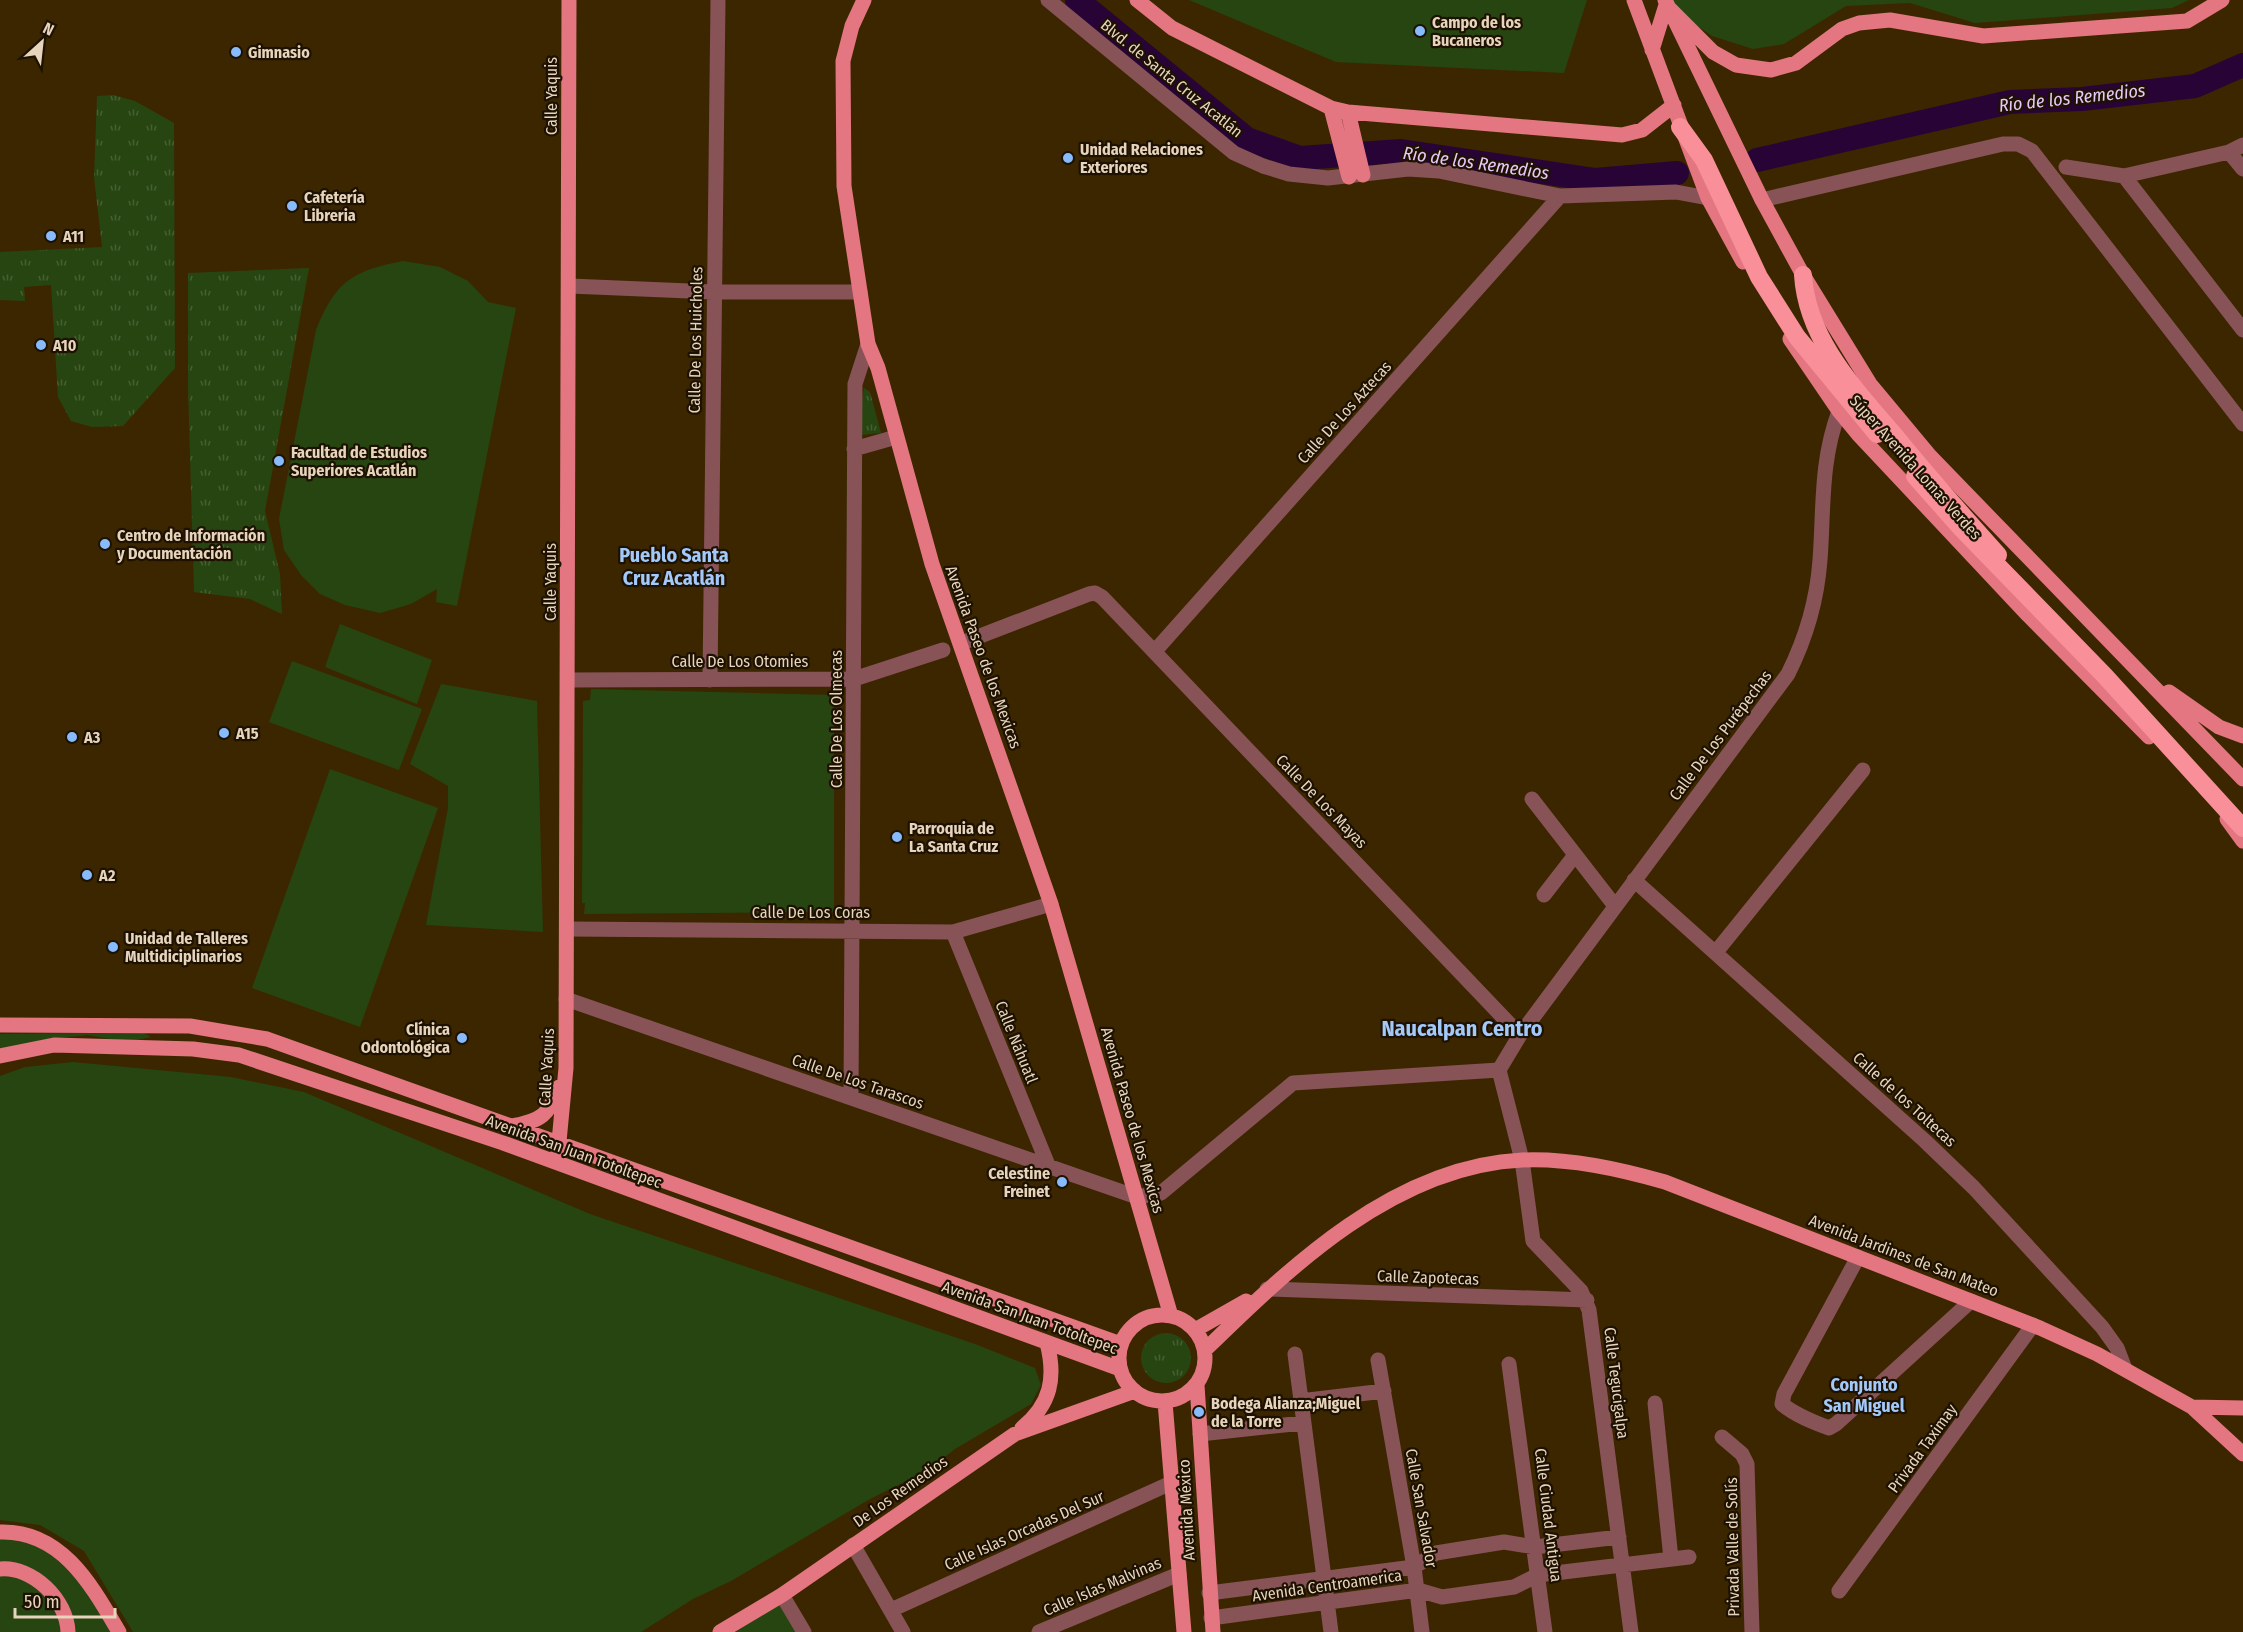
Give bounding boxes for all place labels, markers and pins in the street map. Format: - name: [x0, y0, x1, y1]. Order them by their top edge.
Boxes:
- place label: Campo de los Bucaneros: [1432, 13, 1521, 50]
- marker: Campo de los Bucaneros: [1413, 24, 1427, 38]
- place label: Gimnasio: [248, 43, 310, 62]
- marker: Gimnasio: [229, 45, 243, 59]
- place label: Unidad Relaciones Exteriores: [1080, 140, 1203, 177]
- marker: Unidad Relaciones Exteriores: [1061, 151, 1075, 165]
- place label: Cafetería Libreria: [304, 188, 365, 225]
- marker: Cafetería Libreria: [285, 199, 299, 213]
- place label: A11: [62, 227, 84, 246]
- marker: A11: [44, 229, 58, 243]
- place label: A10: [52, 336, 77, 355]
- marker: A10: [34, 338, 48, 352]
- place label: Facultad de Estudios Superiores Acatlán: [291, 443, 427, 480]
- marker: Facultad de Estudios Superiores Acatlán: [272, 454, 286, 468]
- place label: Centro de Información y Documentación: [116, 526, 265, 563]
- marker: Centro de Información y Documentación: [98, 537, 112, 551]
- place label: A15: [235, 724, 259, 743]
- marker: A15: [217, 726, 231, 740]
- place label: A3: [83, 728, 101, 747]
- marker: A3: [65, 730, 79, 744]
- place label: Parroquia de La Santa Cruz: [909, 819, 998, 856]
- marker: Parroquia de La Santa Cruz: [890, 830, 904, 844]
- place label: A2: [98, 866, 116, 885]
- marker: A2: [80, 868, 94, 882]
- place label: Unidad de Talleres Multidiciplinarios: [125, 929, 248, 966]
- marker: Unidad de Talleres Multidiciplinarios: [106, 940, 120, 954]
- place label: Clínica Odontológica: [361, 1020, 450, 1057]
- marker: Clínica Odontológica: [455, 1031, 469, 1045]
- place label: Celestine Freinet: [988, 1164, 1050, 1201]
- marker: Celestine Freinet: [1055, 1175, 1069, 1189]
- place label: Bodega Alianza;Miguel de la Torre: [1211, 1394, 1361, 1431]
- marker: Bodega Alianza;Miguel de la Torre: [1192, 1405, 1206, 1419]

